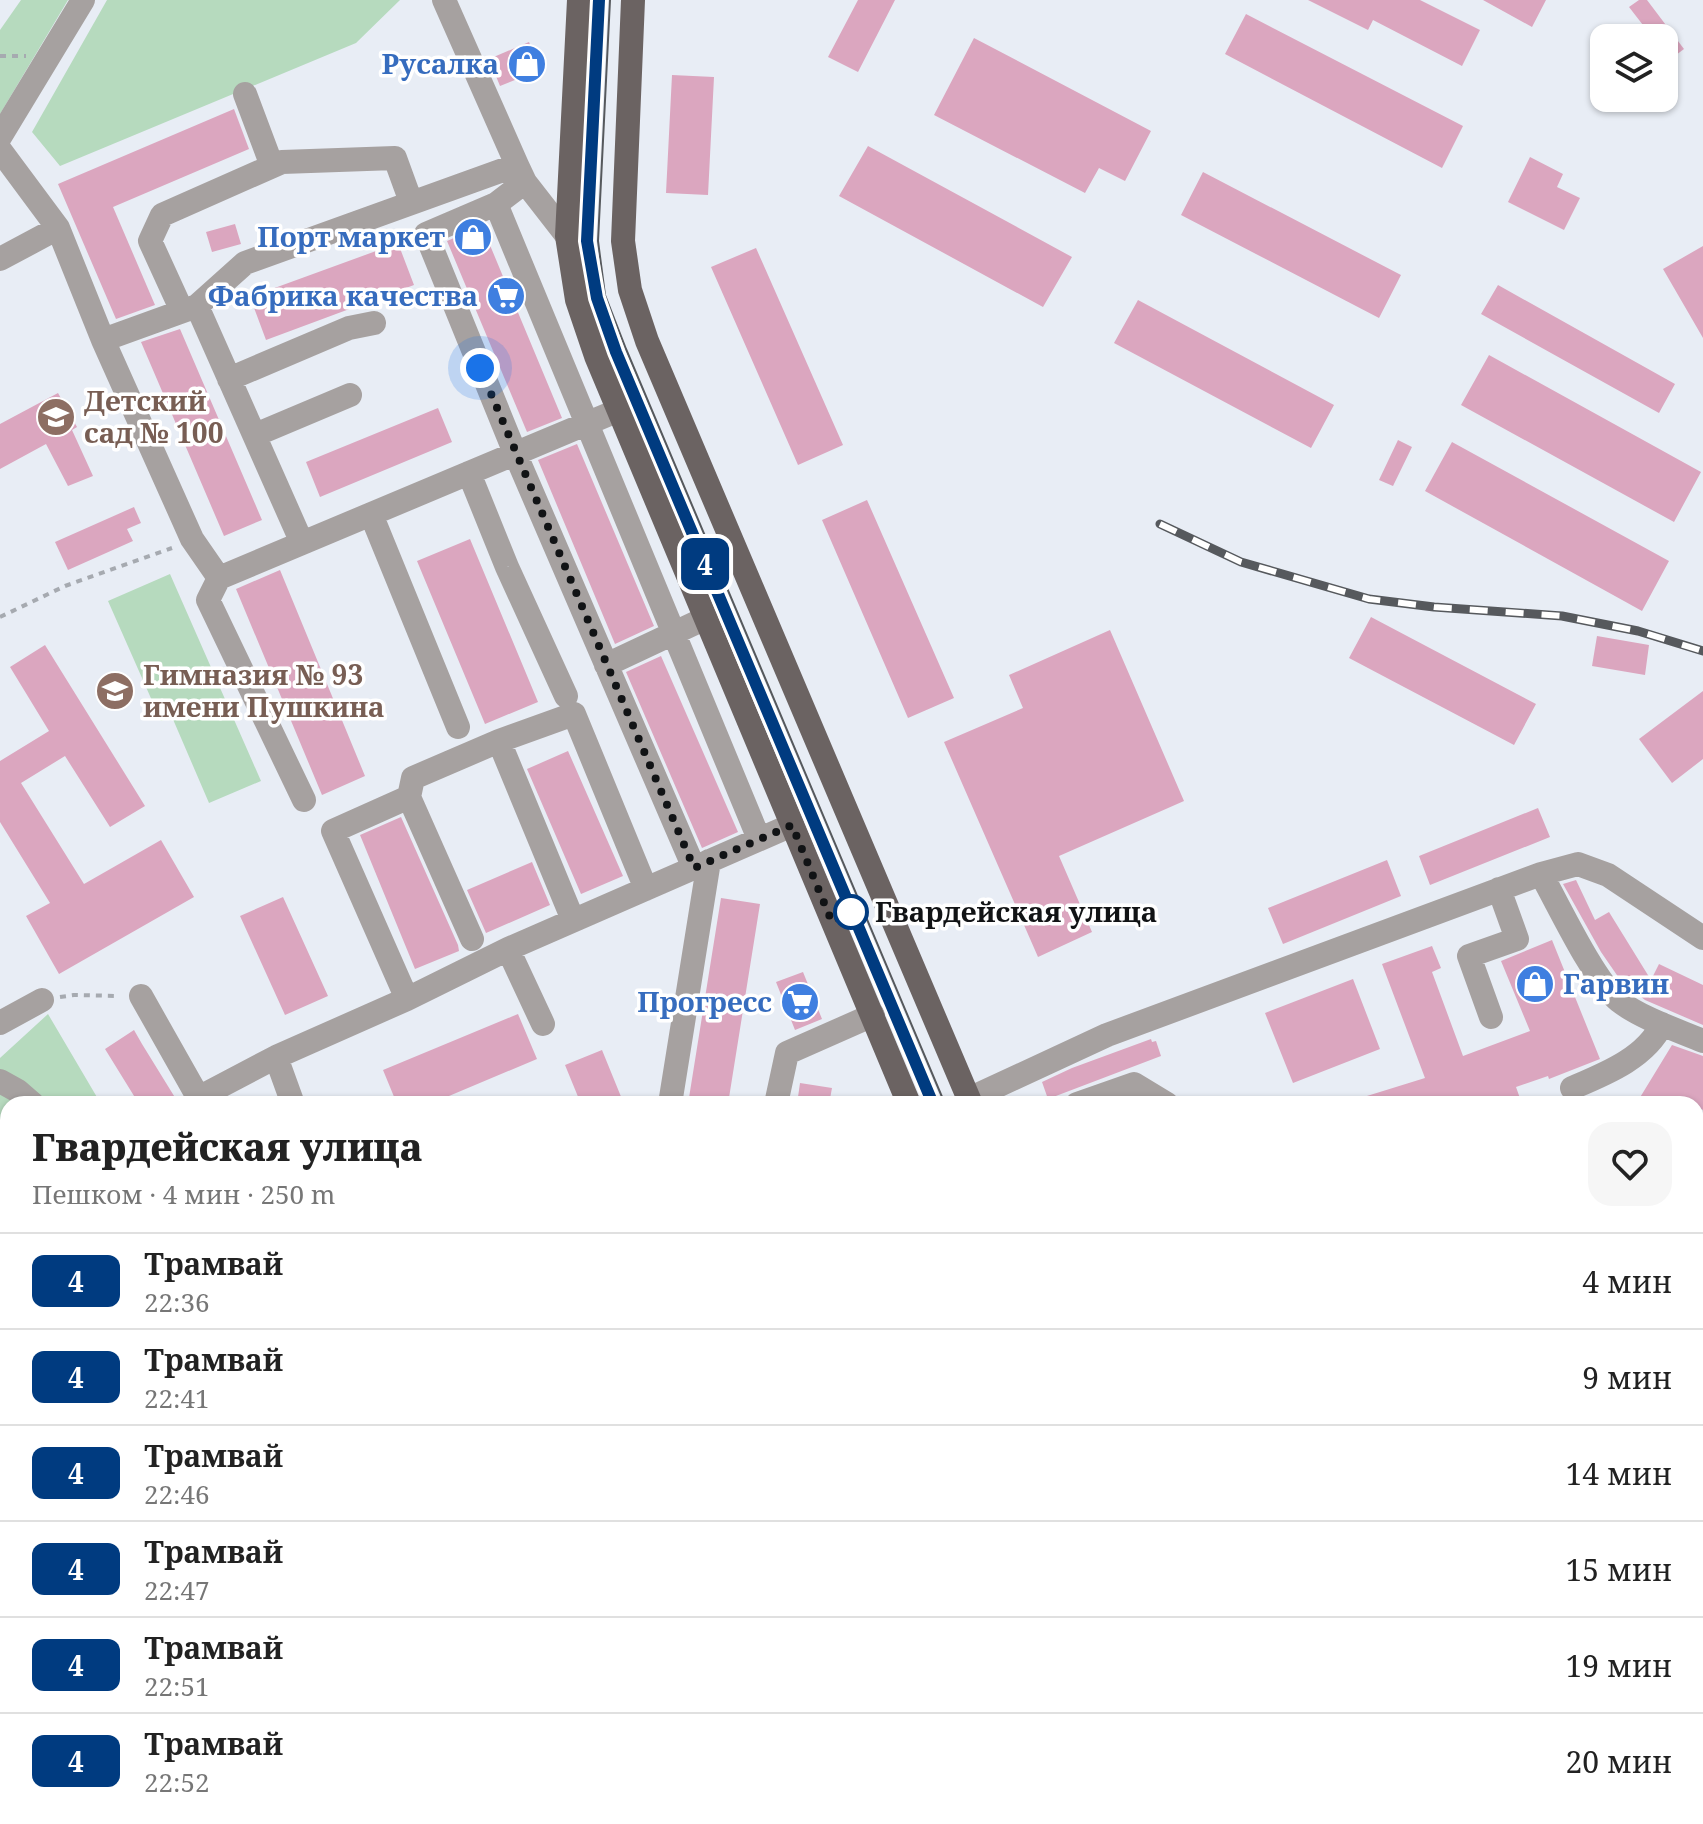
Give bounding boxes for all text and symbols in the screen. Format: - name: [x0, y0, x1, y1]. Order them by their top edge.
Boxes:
- map controls: [1590, 24, 1678, 112]
- button: layers: [1590, 24, 1678, 112]
- shop icon: Русалка: [506, 43, 548, 85]
- place label: Русалка: [381, 44, 499, 82]
- shop icon: Порт маркет: [452, 216, 494, 258]
- place label: Порт маркет: [257, 217, 445, 255]
- supermarket icon: Фабрика качества: [485, 275, 527, 317]
- place label: Фабрика качества: [208, 276, 478, 314]
- your location: [460, 348, 500, 388]
- place label: Детский сад № 100: [84, 381, 224, 451]
- school or university icon: Детский сад № 100: [35, 396, 77, 438]
- line badge: 4: [679, 538, 731, 590]
- text: 4: [697, 545, 713, 583]
- place label: Гимназия № 93 имени Пушкина: [143, 655, 385, 725]
- school or university icon: Гимназия № 93 имени Пушкина: [94, 670, 136, 712]
- place label: Гвардейская улица: [875, 892, 1157, 930]
- marker: Гвардейская улица: [834, 895, 868, 929]
- shop icon: Гарвин: [1514, 963, 1556, 1005]
- place label: Гарвин: [1563, 964, 1669, 1002]
- supermarket icon: Прогресс: [779, 981, 821, 1023]
- place label: Прогресс: [637, 982, 772, 1020]
- text: Гвардейская улица: [32, 1120, 423, 1172]
- button: heart: [1588, 1122, 1672, 1206]
- text: Пешком · 4 мин · 250 m: [32, 1176, 335, 1212]
- text: Трамвай: [144, 1243, 283, 1284]
- text: 4 мин: [1582, 1261, 1672, 1302]
- text: 4: [68, 1262, 84, 1300]
- text: 22:36: [144, 1284, 210, 1320]
- text: Трамвай: [144, 1339, 283, 1380]
- text: 9 мин: [1582, 1357, 1672, 1398]
- text: 4: [68, 1358, 84, 1396]
- text: 22:41: [144, 1380, 210, 1416]
- text: Трамвай: [144, 1435, 283, 1476]
- text: 14 мин: [1566, 1453, 1672, 1494]
- text: 4: [68, 1454, 84, 1492]
- text: 22:46: [144, 1476, 210, 1512]
- text: Трамвай: [144, 1531, 283, 1572]
- text: 15 мин: [1566, 1549, 1672, 1590]
- text: 4: [68, 1550, 84, 1588]
- text: 22:47: [144, 1572, 210, 1608]
- text: Трамвай: [144, 1627, 283, 1668]
- text: 19 мин: [1566, 1645, 1672, 1686]
- text: 4: [68, 1646, 84, 1684]
- text: 22:51: [144, 1668, 210, 1704]
- text: Трамвай: [144, 1723, 283, 1764]
- text: 20 мин: [1566, 1741, 1672, 1782]
- text: 4: [68, 1742, 84, 1780]
- text: 22:52: [144, 1764, 210, 1800]

